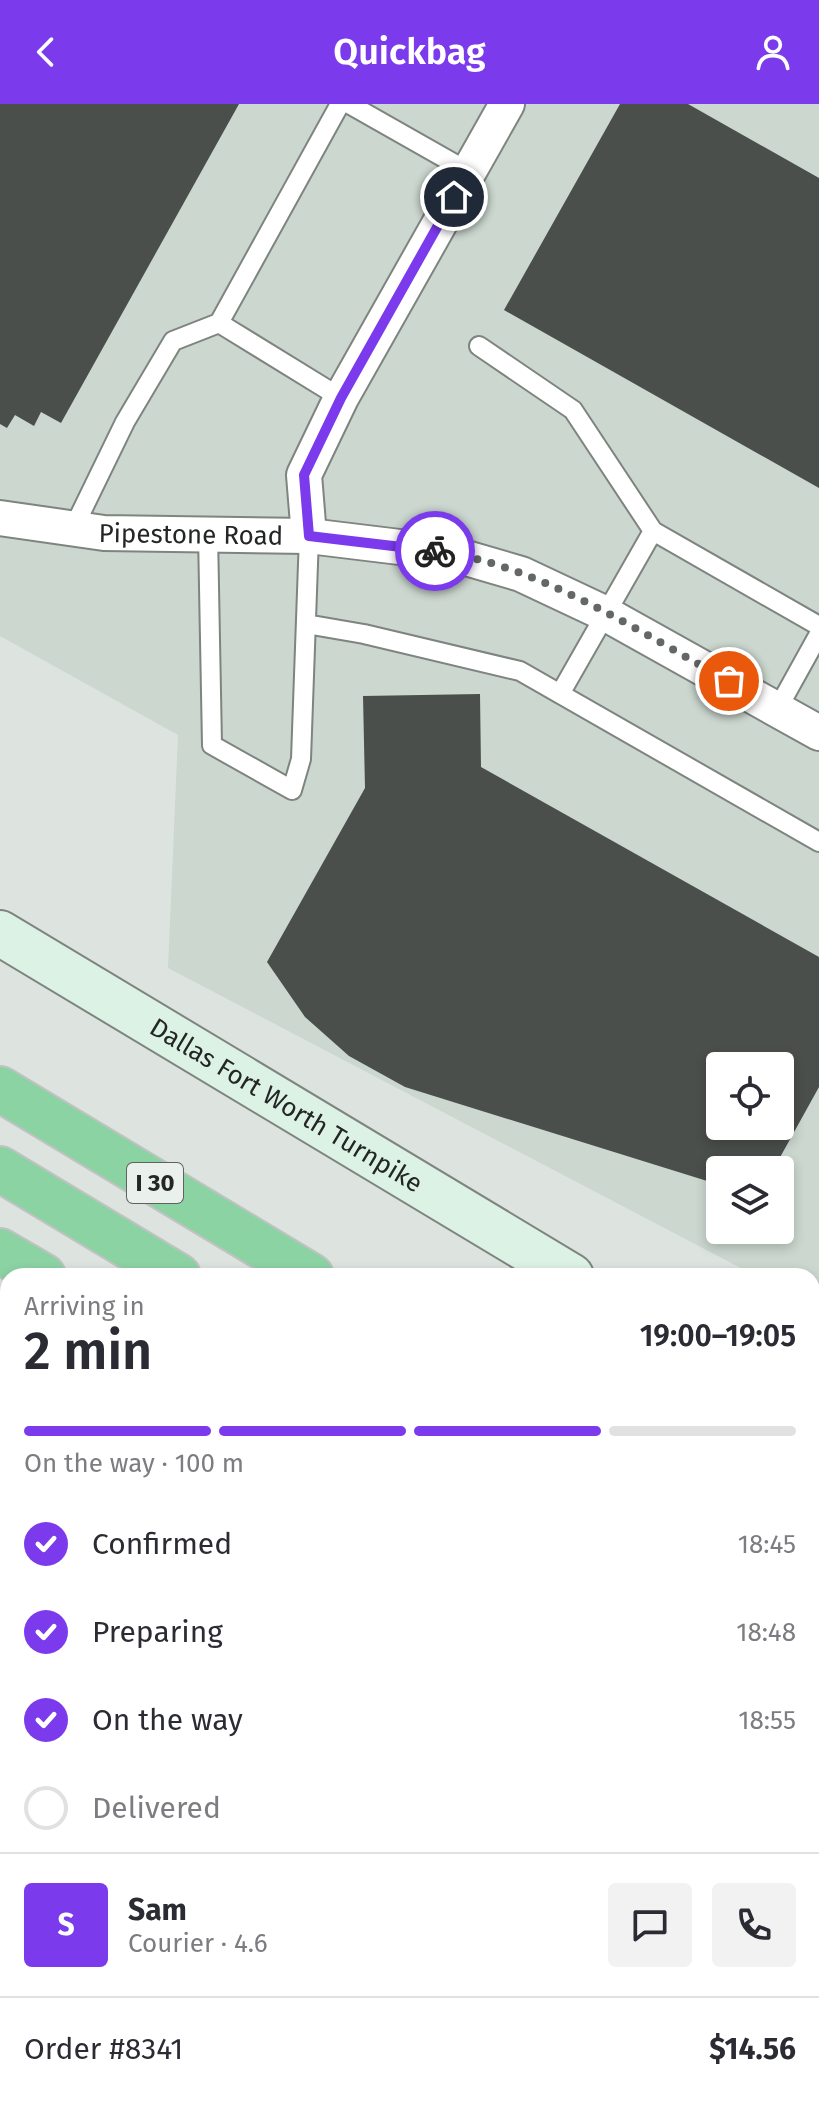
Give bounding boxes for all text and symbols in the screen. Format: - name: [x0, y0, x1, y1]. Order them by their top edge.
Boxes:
- icon: back: [24, 30, 68, 74]
- text: Quickbag: [333, 30, 486, 74]
- icon: person: [751, 30, 795, 74]
- pin: [420, 163, 488, 231]
- icon: home: [432, 175, 476, 219]
- courier: [395, 511, 475, 591]
- street label: Pipestone Road: [98, 517, 283, 551]
- icon: bike: [413, 529, 457, 573]
- pin: [695, 647, 763, 715]
- icon: bag: [707, 659, 751, 703]
- street label: Dallas Fort Worth Turnpike: [144, 1011, 428, 1199]
- map controls: [706, 1052, 794, 1244]
- button: locate: [706, 1052, 794, 1140]
- button: layers: [706, 1156, 794, 1244]
- road number: I 30: [127, 1163, 183, 1203]
- text: Arriving in: [24, 1291, 145, 1322]
- text: 19:00–19:05: [640, 1318, 796, 1354]
- text: 2 min: [24, 1320, 152, 1383]
- text: On the way · 100 m: [24, 1448, 244, 1479]
- icon: check: [24, 1522, 68, 1566]
- text: Confirmed: [92, 1526, 232, 1562]
- text: 18:45: [738, 1529, 796, 1560]
- icon: check: [24, 1610, 68, 1654]
- text: Preparing: [92, 1614, 223, 1650]
- text: 18:48: [736, 1617, 796, 1648]
- icon: check: [24, 1698, 68, 1742]
- text: On the way: [92, 1702, 243, 1738]
- text: 18:55: [738, 1705, 796, 1736]
- text: Delivered: [92, 1790, 221, 1826]
- button: chat: [608, 1883, 692, 1967]
- button: phone: [712, 1883, 796, 1967]
- text: Sam: [128, 1892, 187, 1928]
- text: S: [57, 1907, 75, 1943]
- text: Courier · 4.6: [128, 1928, 268, 1959]
- text: Order #8341: [24, 2031, 183, 2067]
- text: $14.56: [709, 2031, 796, 2067]

